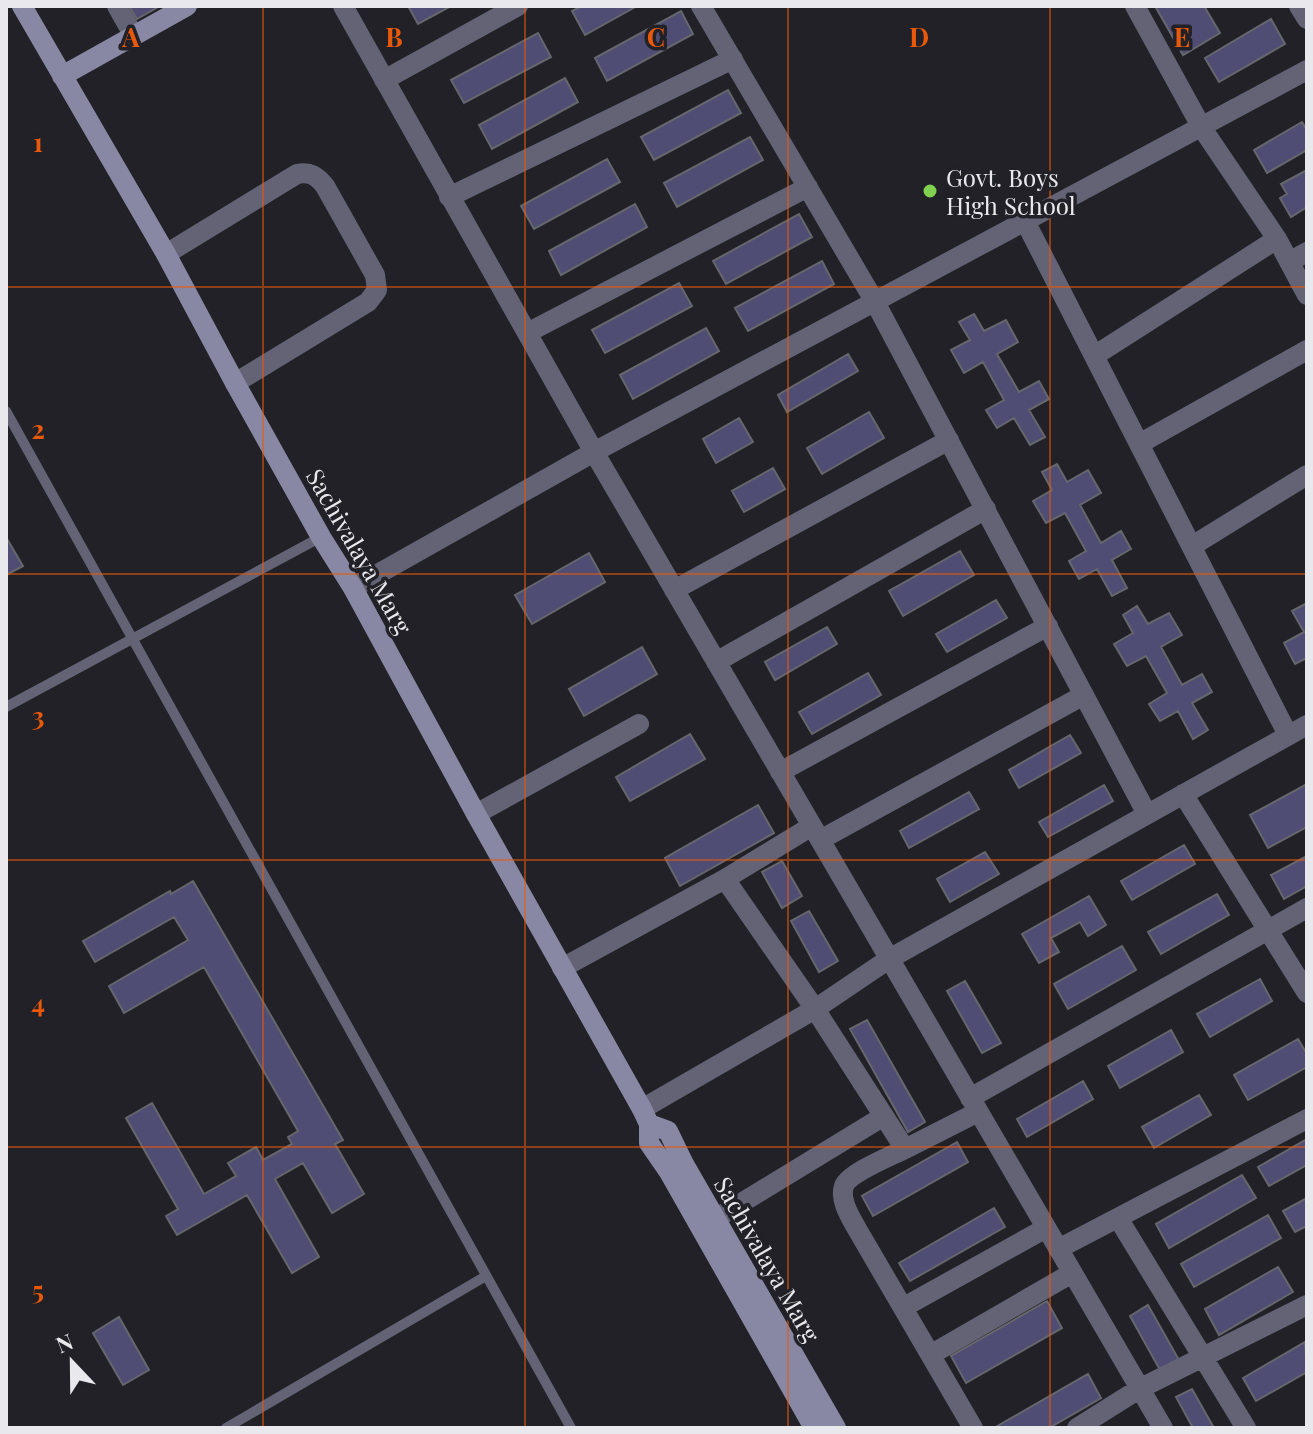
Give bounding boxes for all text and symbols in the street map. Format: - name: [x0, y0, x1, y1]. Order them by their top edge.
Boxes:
- text: A: [121, 19, 140, 54]
- text: B: [385, 19, 403, 54]
- text: C: [647, 19, 665, 54]
- text: D: [909, 19, 929, 54]
- text: E: [1174, 19, 1190, 54]
- text: 1: [33, 124, 43, 159]
- place label: Govt. Boys High School: [946, 161, 1076, 221]
- marker: Govt. Boys High School: [921, 182, 939, 200]
- text: 2: [31, 411, 45, 446]
- street label: Sachivalaya Marg: [300, 463, 420, 640]
- text: 3: [32, 698, 44, 733]
- text: 4: [31, 985, 45, 1020]
- street label: Sachivalaya Marg: [708, 1171, 828, 1348]
- text: 5: [32, 1272, 44, 1307]
- north arrow: [32, 1322, 112, 1402]
- text: N: [51, 1326, 77, 1359]

